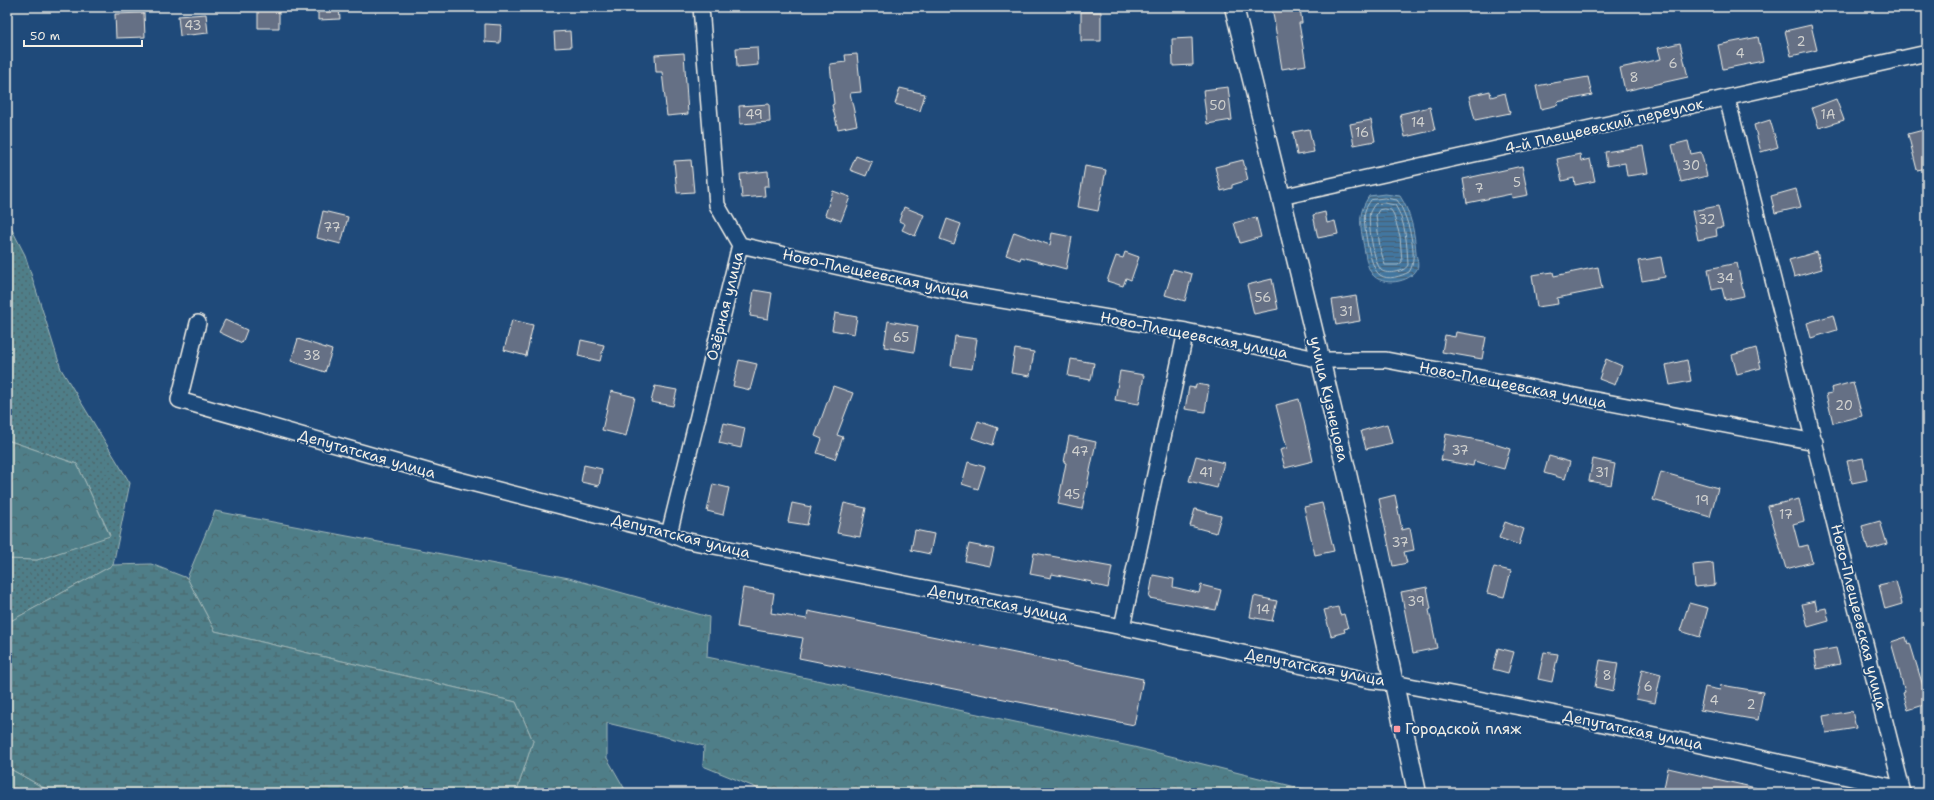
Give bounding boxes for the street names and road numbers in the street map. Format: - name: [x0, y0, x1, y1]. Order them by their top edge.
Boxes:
- street label: 4-й Плещеевский переулок: [1503, 93, 1706, 159]
- street label: Ново-Плещеевская улица: [781, 244, 972, 304]
- street label: Озёрная улица: [702, 249, 748, 363]
- street label: Ново-Плещеевская улица: [1098, 307, 1290, 363]
- street label: улица Кузнецова: [1305, 334, 1353, 464]
- street label: Ново-Плещеевская улица: [1417, 357, 1609, 413]
- street label: Депутатская улица: [296, 425, 439, 483]
- street label: Депутатская улица: [610, 509, 753, 563]
- street label: Ново-Плещеевская улица: [1826, 522, 1892, 713]
- street label: Депутатская улица: [926, 580, 1070, 627]
- street label: Депутатская улица: [1243, 644, 1387, 691]
- street label: Депутатская улица: [1561, 705, 1705, 755]

